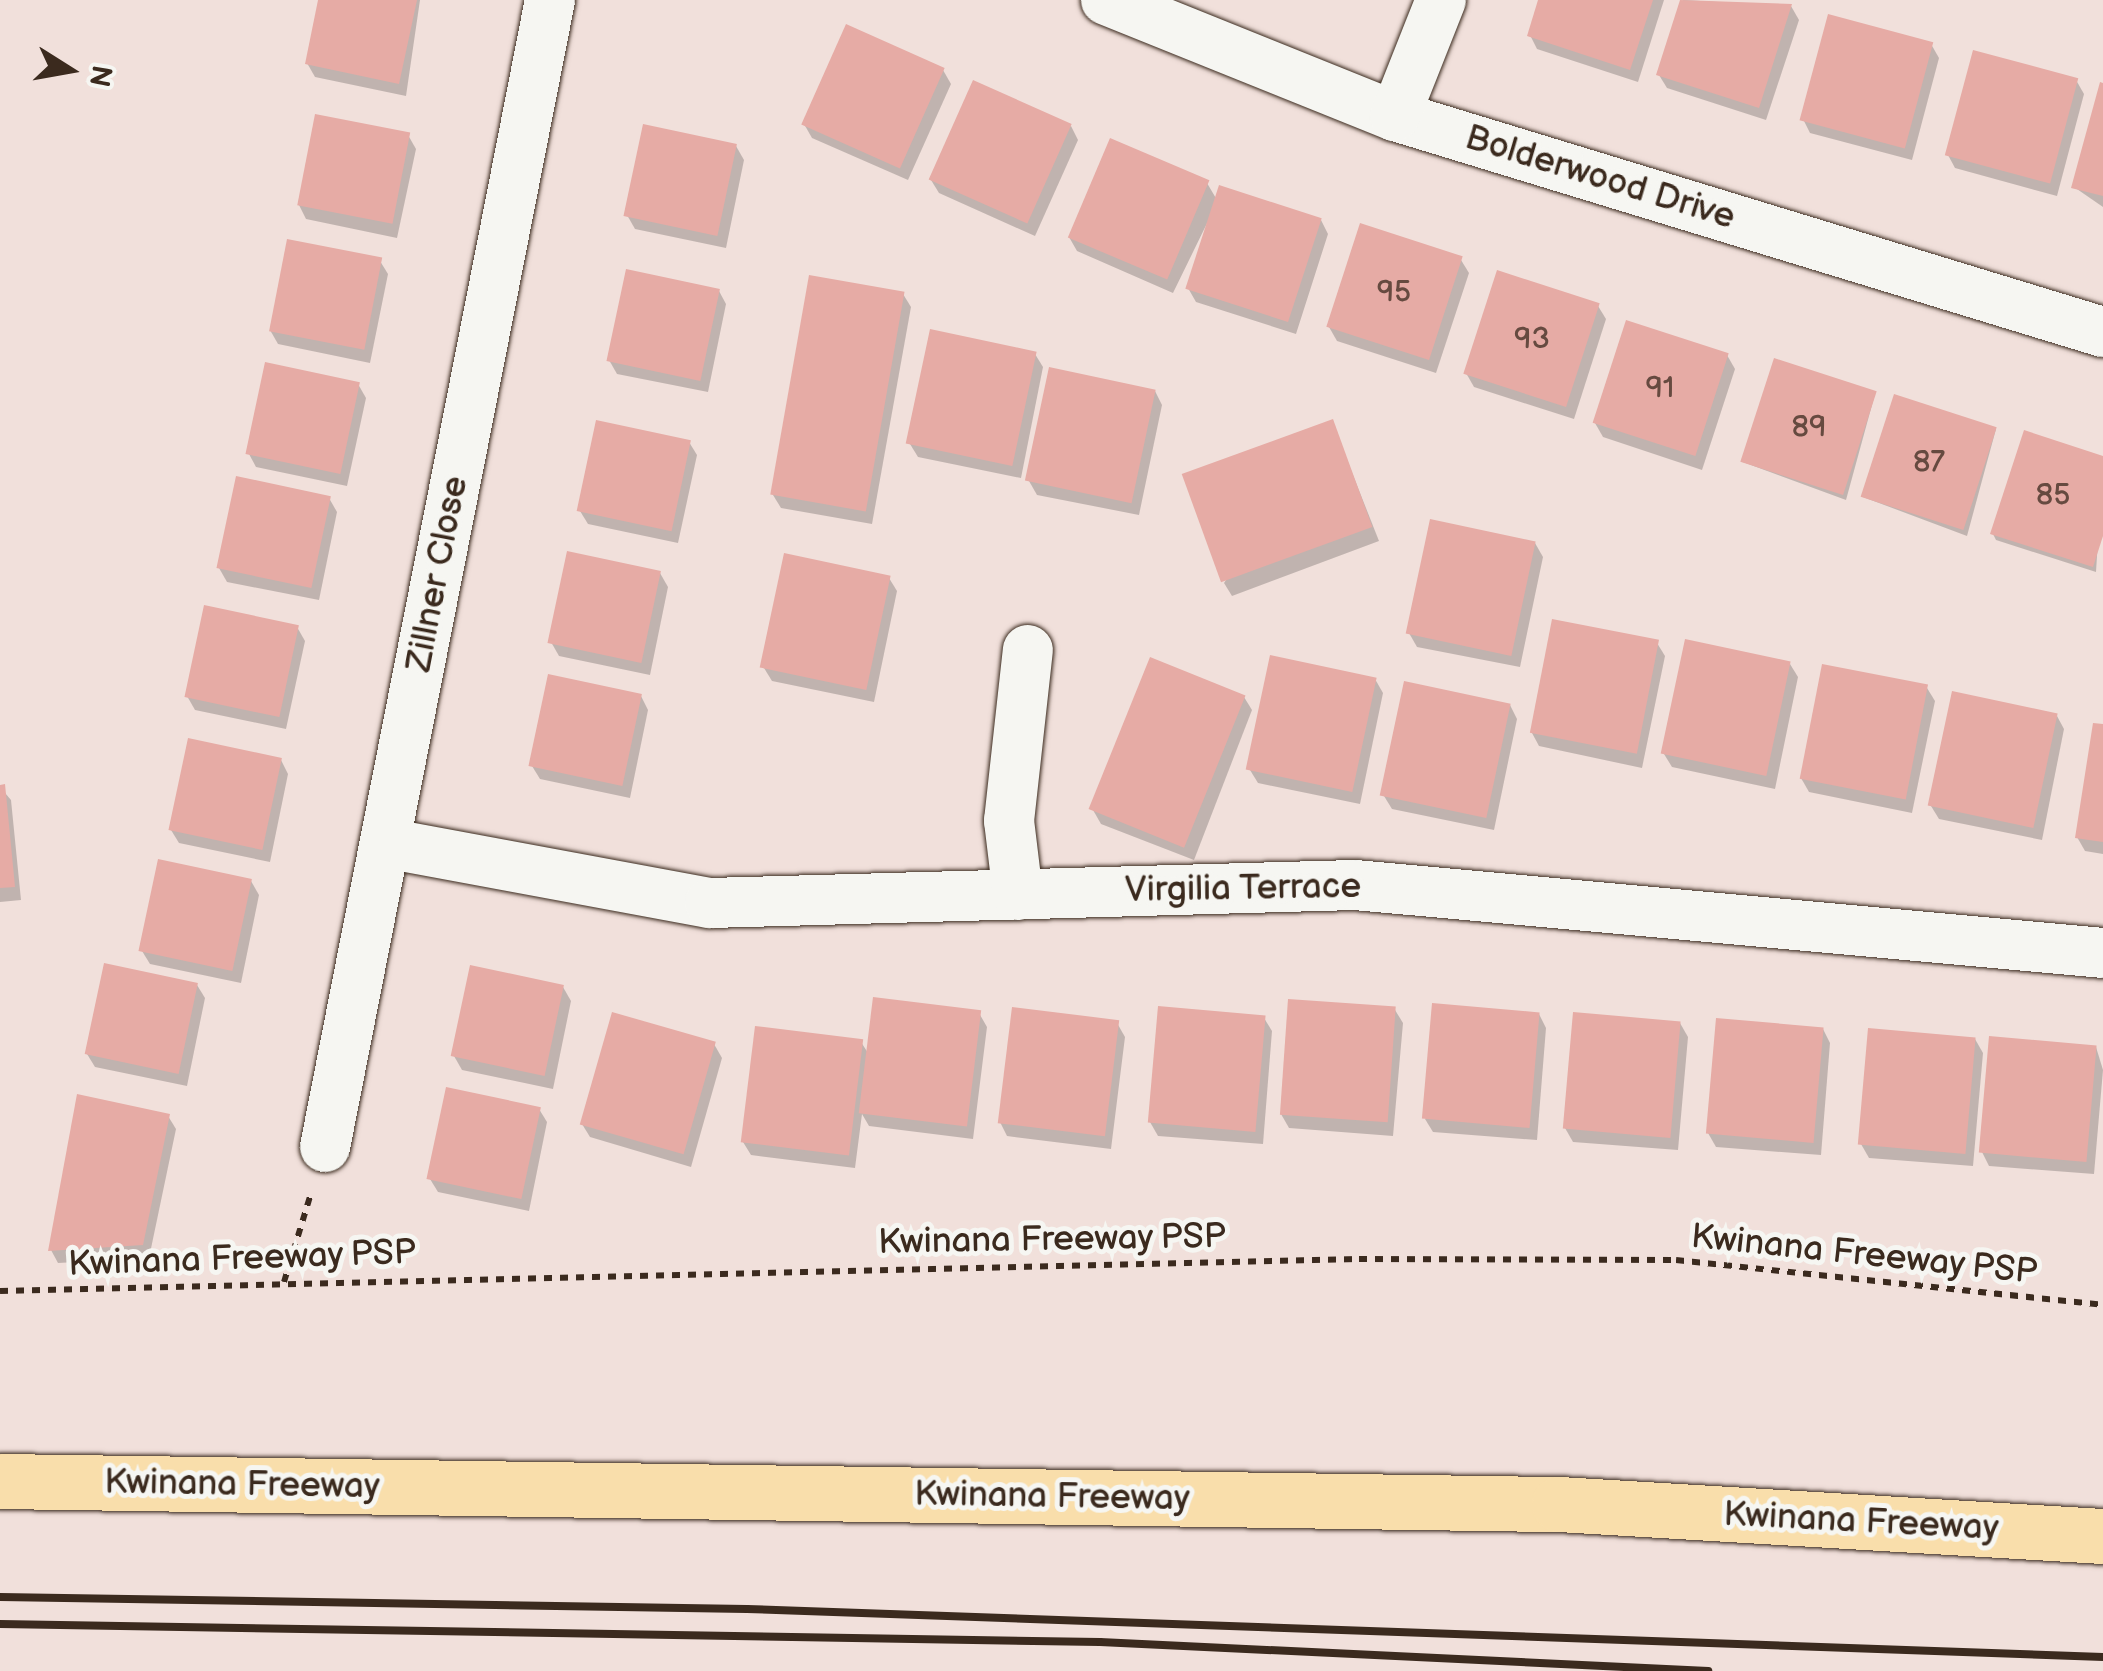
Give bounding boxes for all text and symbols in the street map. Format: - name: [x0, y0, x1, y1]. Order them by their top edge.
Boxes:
- north arrow: [20, 20, 120, 120]
- text: N: [82, 62, 118, 89]
- street label: Bolderwood Drive: [1460, 117, 1740, 239]
- house number: 95: [1377, 274, 1411, 310]
- house number: 93: [1514, 321, 1550, 357]
- house number: 91: [1646, 370, 1674, 406]
- house number: 89: [1792, 409, 1826, 445]
- house number: 87: [1913, 444, 1945, 480]
- street label: Zillner Close: [398, 473, 478, 675]
- house number: 85: [2036, 477, 2070, 513]
- street label: Virgilia Terrace: [1124, 866, 1362, 912]
- street label: Kwinana Freeway PSP: [877, 1216, 1227, 1264]
- street label: Kwinana Freeway PSP: [1688, 1216, 2040, 1294]
- street label: Kwinana Freeway PSP: [66, 1232, 418, 1286]
- street label: Kwinana Freeway: [104, 1462, 380, 1508]
- street label: Kwinana Freeway: [914, 1474, 1190, 1520]
- street label: Kwinana Freeway: [1722, 1494, 2000, 1550]

